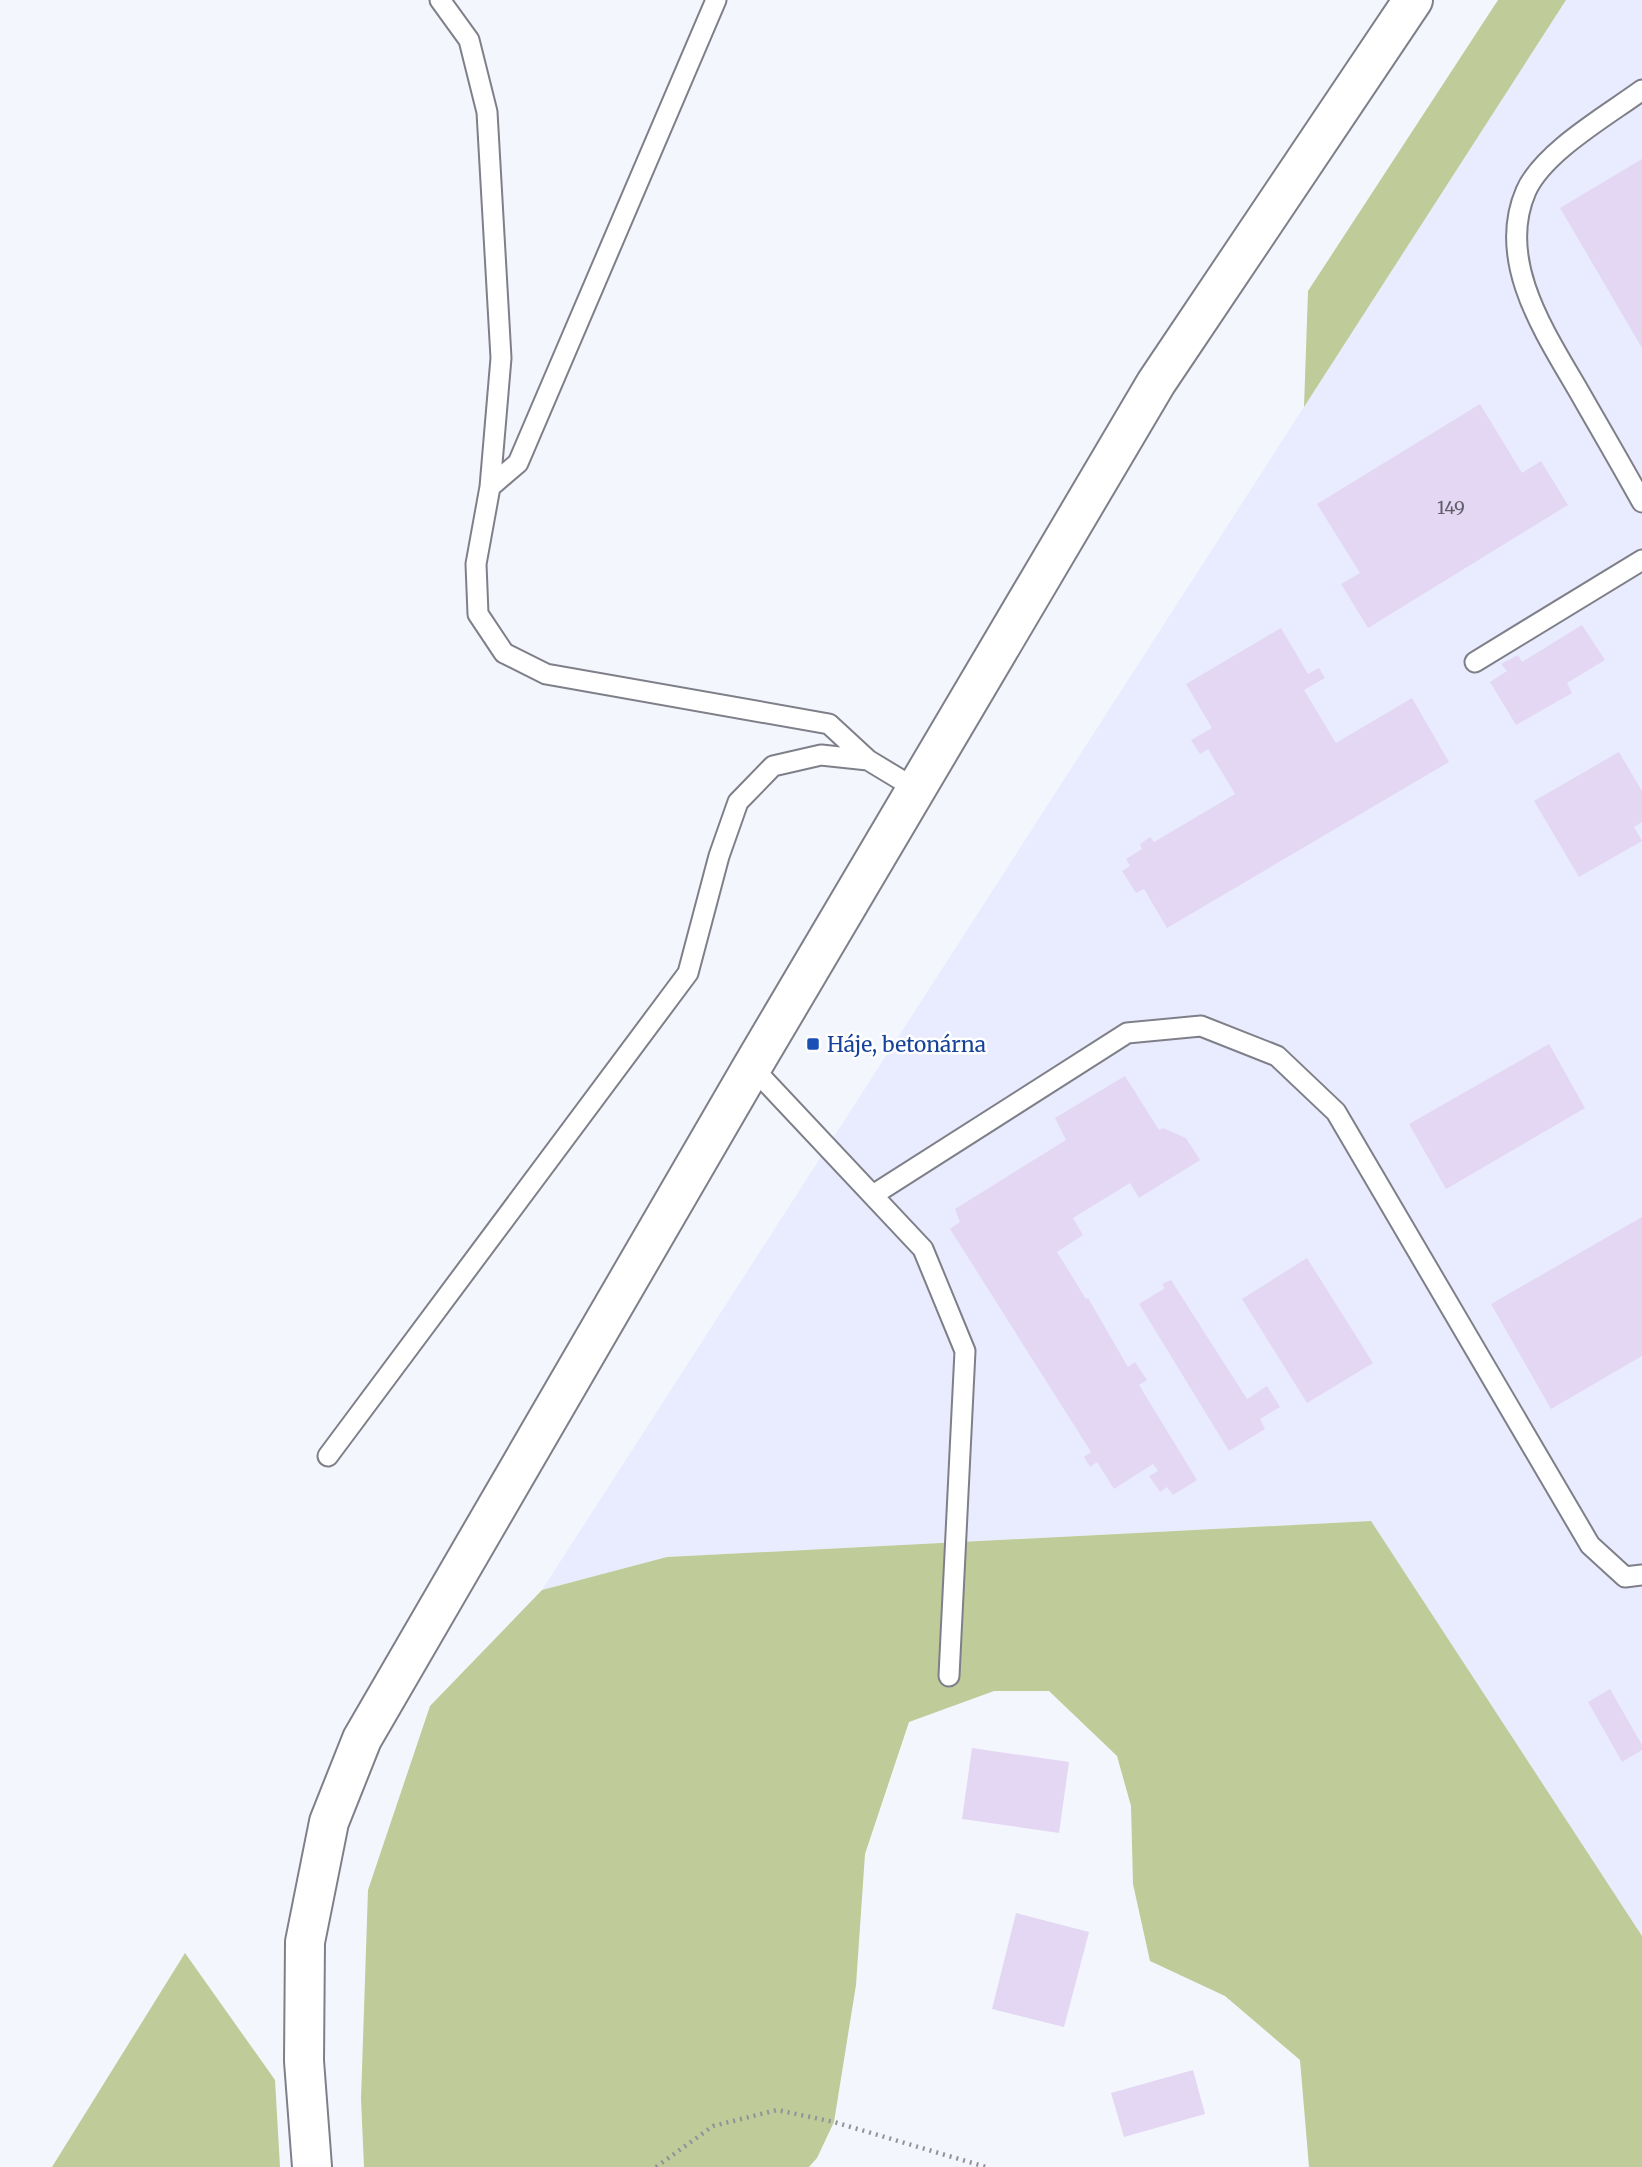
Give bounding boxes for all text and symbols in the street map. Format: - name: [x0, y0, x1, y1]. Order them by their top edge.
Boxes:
- house number: 149: [1437, 496, 1465, 519]
- place label: Háje, betonárna: [827, 1031, 986, 1058]
- marker: Háje, betonárna: [805, 1036, 821, 1052]

